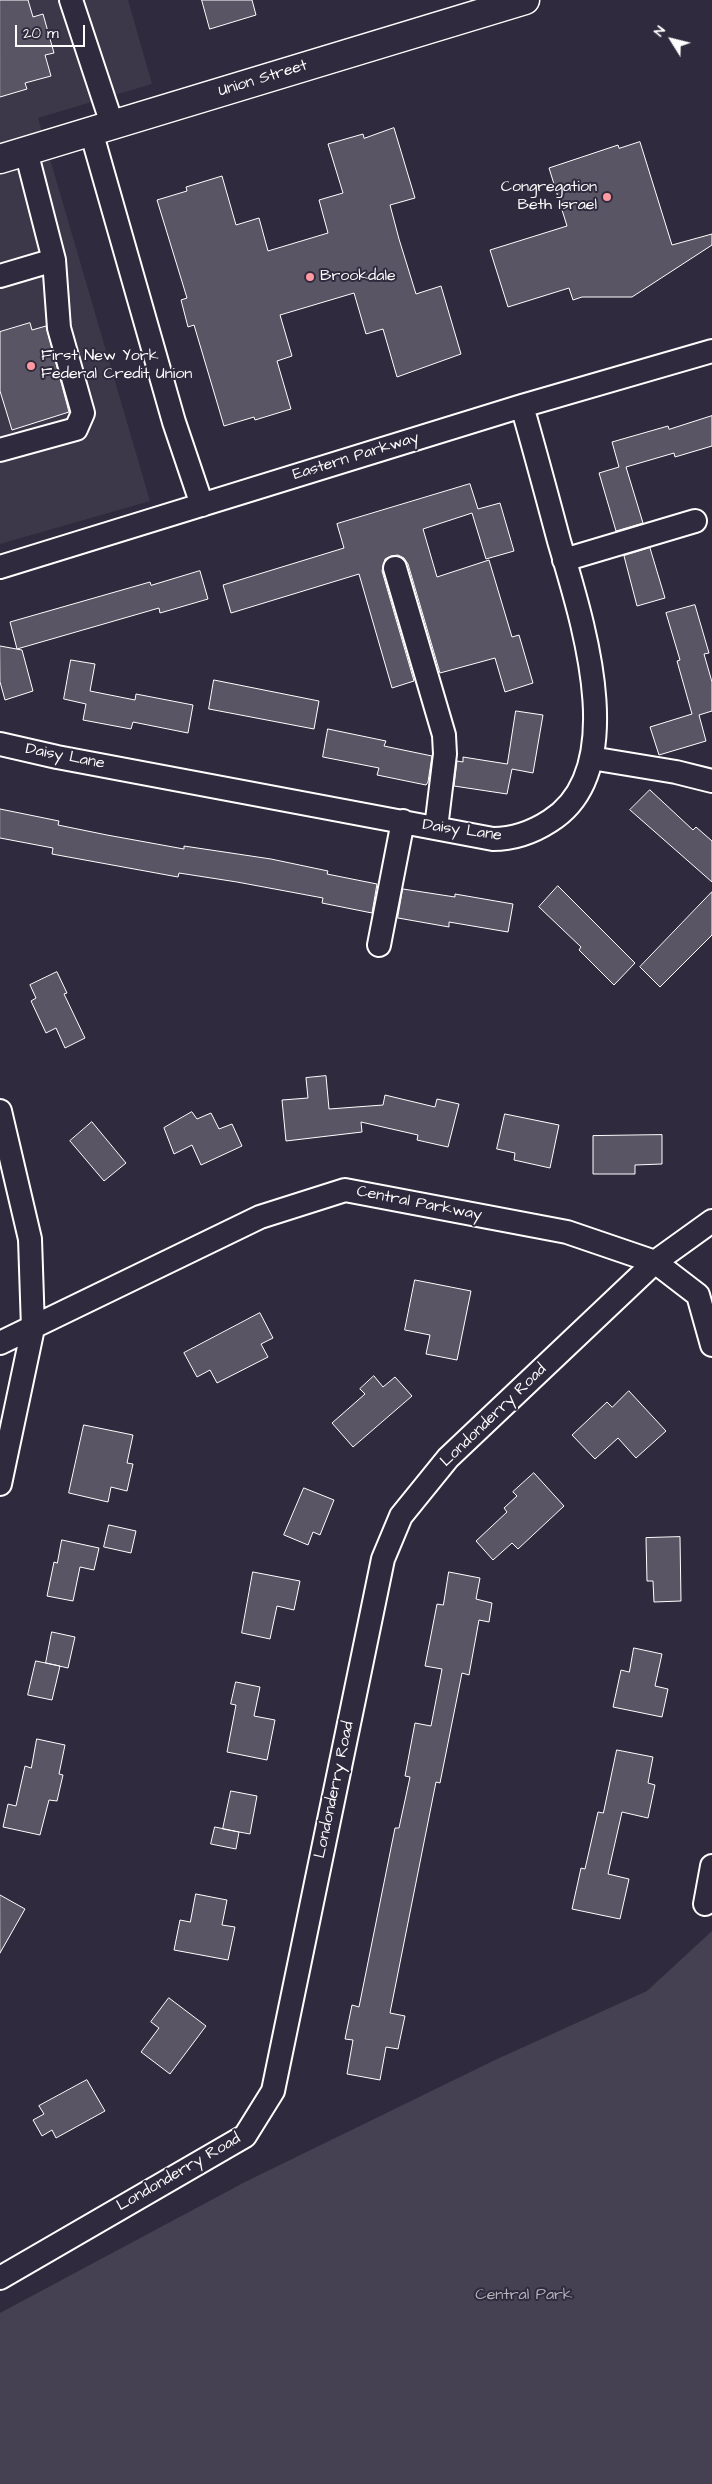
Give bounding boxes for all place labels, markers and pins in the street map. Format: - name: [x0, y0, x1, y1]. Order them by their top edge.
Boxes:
- place label: Congregation Beth Israel: [501, 178, 597, 216]
- marker: Congregation Beth Israel: [601, 191, 613, 203]
- place label: Brookdale: [320, 267, 396, 287]
- marker: Brookdale: [304, 271, 316, 283]
- place label: First New York Federal Credit Union: [41, 347, 192, 385]
- marker: First New York Federal Credit Union: [25, 360, 37, 372]

